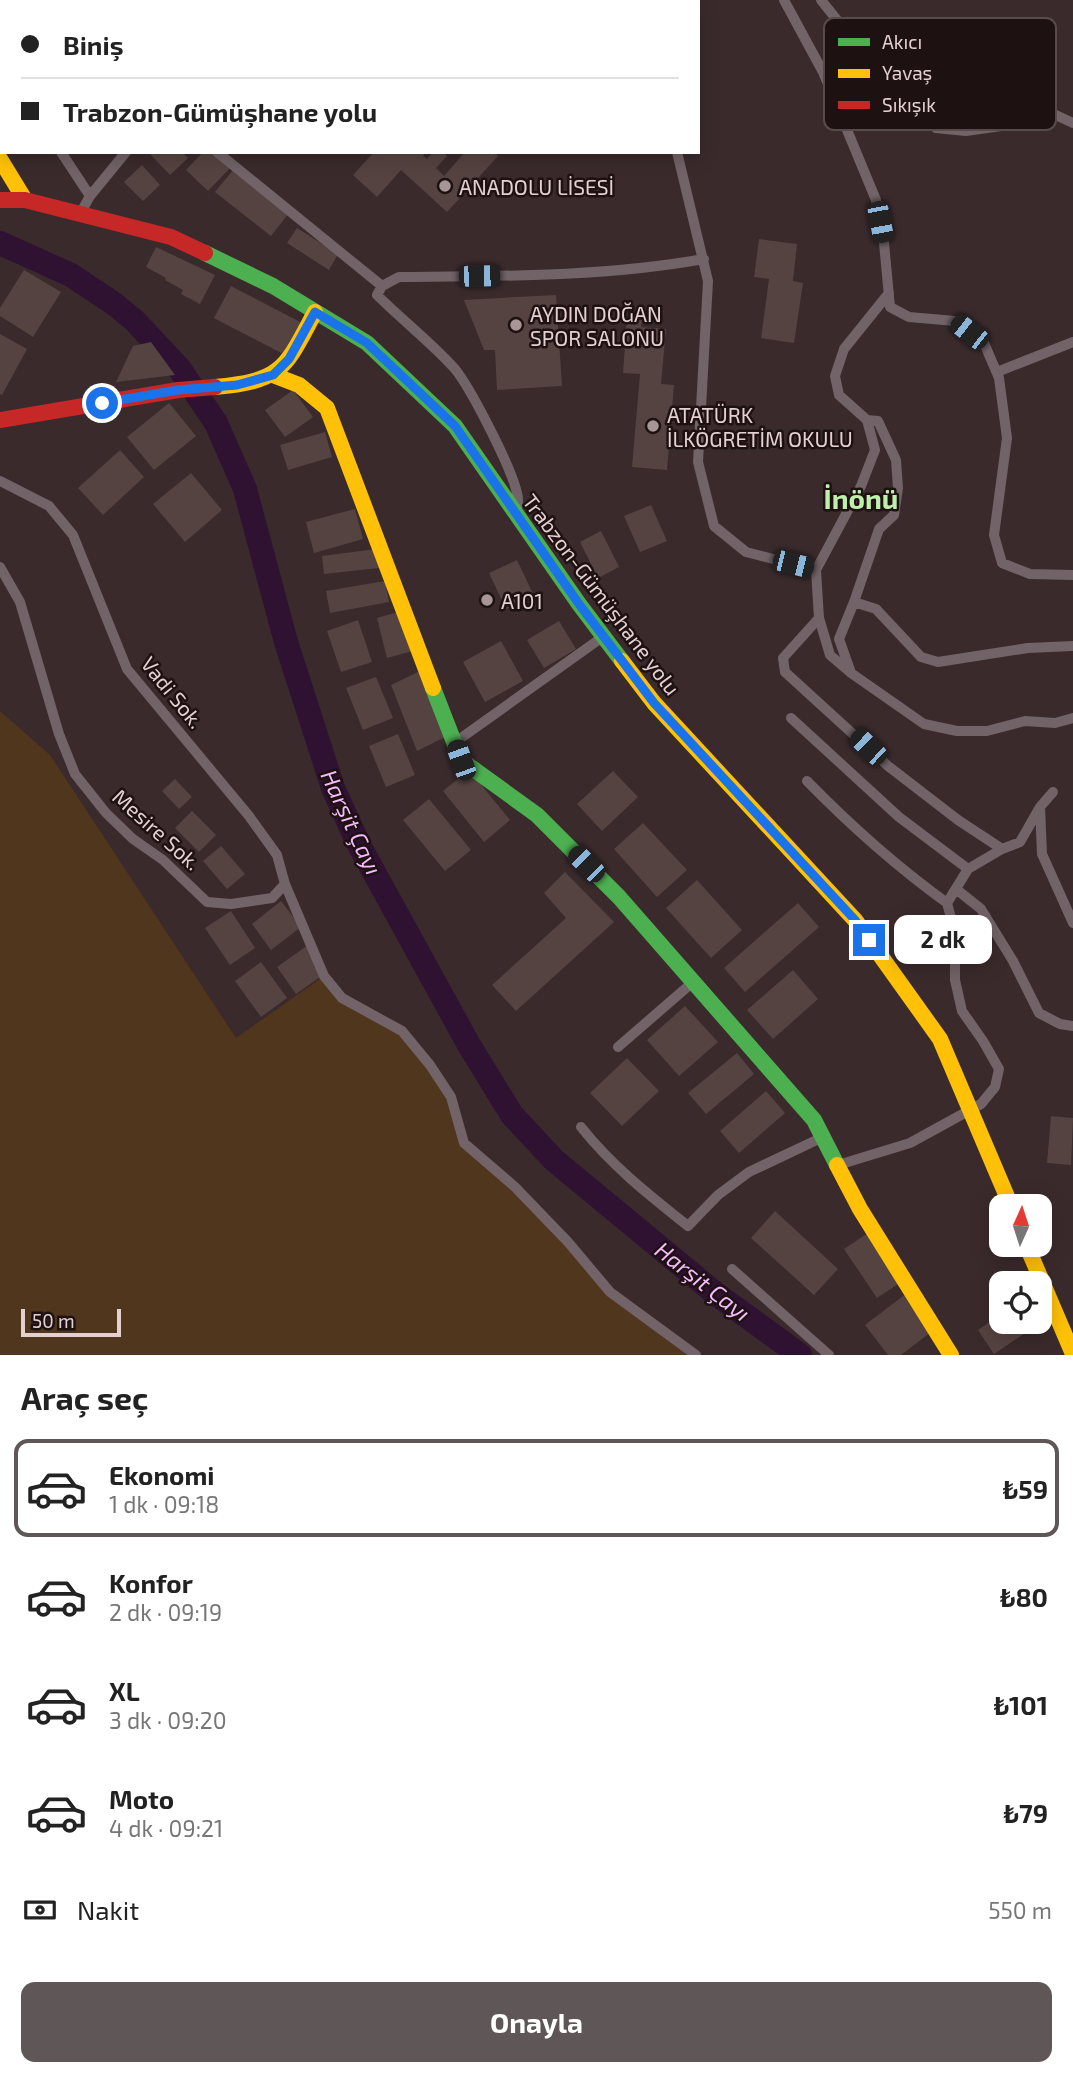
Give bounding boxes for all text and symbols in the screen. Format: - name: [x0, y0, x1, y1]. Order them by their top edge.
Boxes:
- legend: [824, 18, 1056, 130]
- text: Biniş: [63, 29, 123, 60]
- text: Akıcı: [882, 30, 922, 53]
- text: Yavaş: [882, 61, 932, 85]
- text: Sıkışık: [882, 93, 936, 117]
- text: Trabzon-Gümüşhane yolu: [63, 96, 377, 127]
- place label: ANADOLU LİSESİ: [459, 174, 614, 199]
- marker: ANADOLU LİSESİ: [437, 178, 453, 194]
- car: [866, 199, 895, 245]
- car: [458, 265, 501, 287]
- place label: AYDIN DOĞAN SPOR SALONU: [530, 301, 664, 350]
- car: [946, 311, 993, 353]
- marker: AYDIN DOĞAN SPOR SALONU: [508, 317, 524, 333]
- route start: [86, 387, 118, 419]
- place label: ATATÜRK İLKÖGRETİM OKULU: [667, 402, 853, 451]
- marker: ATATÜRK İLKÖGRETİM OKULU: [645, 418, 661, 434]
- district label: İnönü: [824, 481, 898, 515]
- street label: Trabzon-Gümüşhane yolu: [517, 489, 686, 701]
- car: [771, 549, 816, 579]
- place label: A101: [501, 588, 543, 613]
- marker: A101: [479, 592, 495, 608]
- street label: Vadi Sok.: [137, 651, 209, 733]
- car: [846, 725, 891, 769]
- car: [444, 737, 479, 783]
- water label: Harşit Çayı: [315, 765, 389, 880]
- street label: Mesire Sok.: [108, 783, 206, 875]
- car: [564, 842, 609, 886]
- callout: 2 dk: [894, 916, 992, 964]
- route end: [853, 924, 885, 956]
- text: 2 dk: [921, 925, 965, 953]
- north arrow: [989, 1194, 1052, 1256]
- map controls: [989, 1194, 1052, 1334]
- water label: Harşit Çayı: [649, 1235, 756, 1328]
- button: locate: [989, 1271, 1052, 1334]
- scale bar: [21, 1306, 121, 1338]
- text: 50 m: [32, 1309, 75, 1332]
- text: Araç seç: [21, 1378, 148, 1416]
- icon: car: [25, 1457, 88, 1520]
- text: Ekonomi: [109, 1459, 215, 1490]
- text: ₺59: [1003, 1473, 1048, 1504]
- text: 1 dk · 09:18: [109, 1490, 219, 1518]
- icon: car: [25, 1565, 88, 1628]
- text: Konfor: [109, 1567, 193, 1598]
- text: ₺80: [1000, 1581, 1048, 1612]
- text: 2 dk · 09:19: [109, 1598, 222, 1626]
- icon: car: [25, 1673, 88, 1736]
- text: XL: [109, 1675, 140, 1706]
- text: ₺101: [994, 1689, 1048, 1720]
- text: 3 dk · 09:20: [109, 1706, 227, 1734]
- icon: car: [25, 1781, 88, 1844]
- text: Moto: [109, 1783, 174, 1814]
- text: ₺79: [1003, 1797, 1048, 1828]
- text: 4 dk · 09:21: [109, 1814, 223, 1842]
- icon: cash: [21, 1891, 59, 1929]
- text: Nakit: [77, 1894, 139, 1925]
- text: 550 m: [988, 1896, 1052, 1924]
- button: Onayla: [21, 1982, 1052, 2062]

